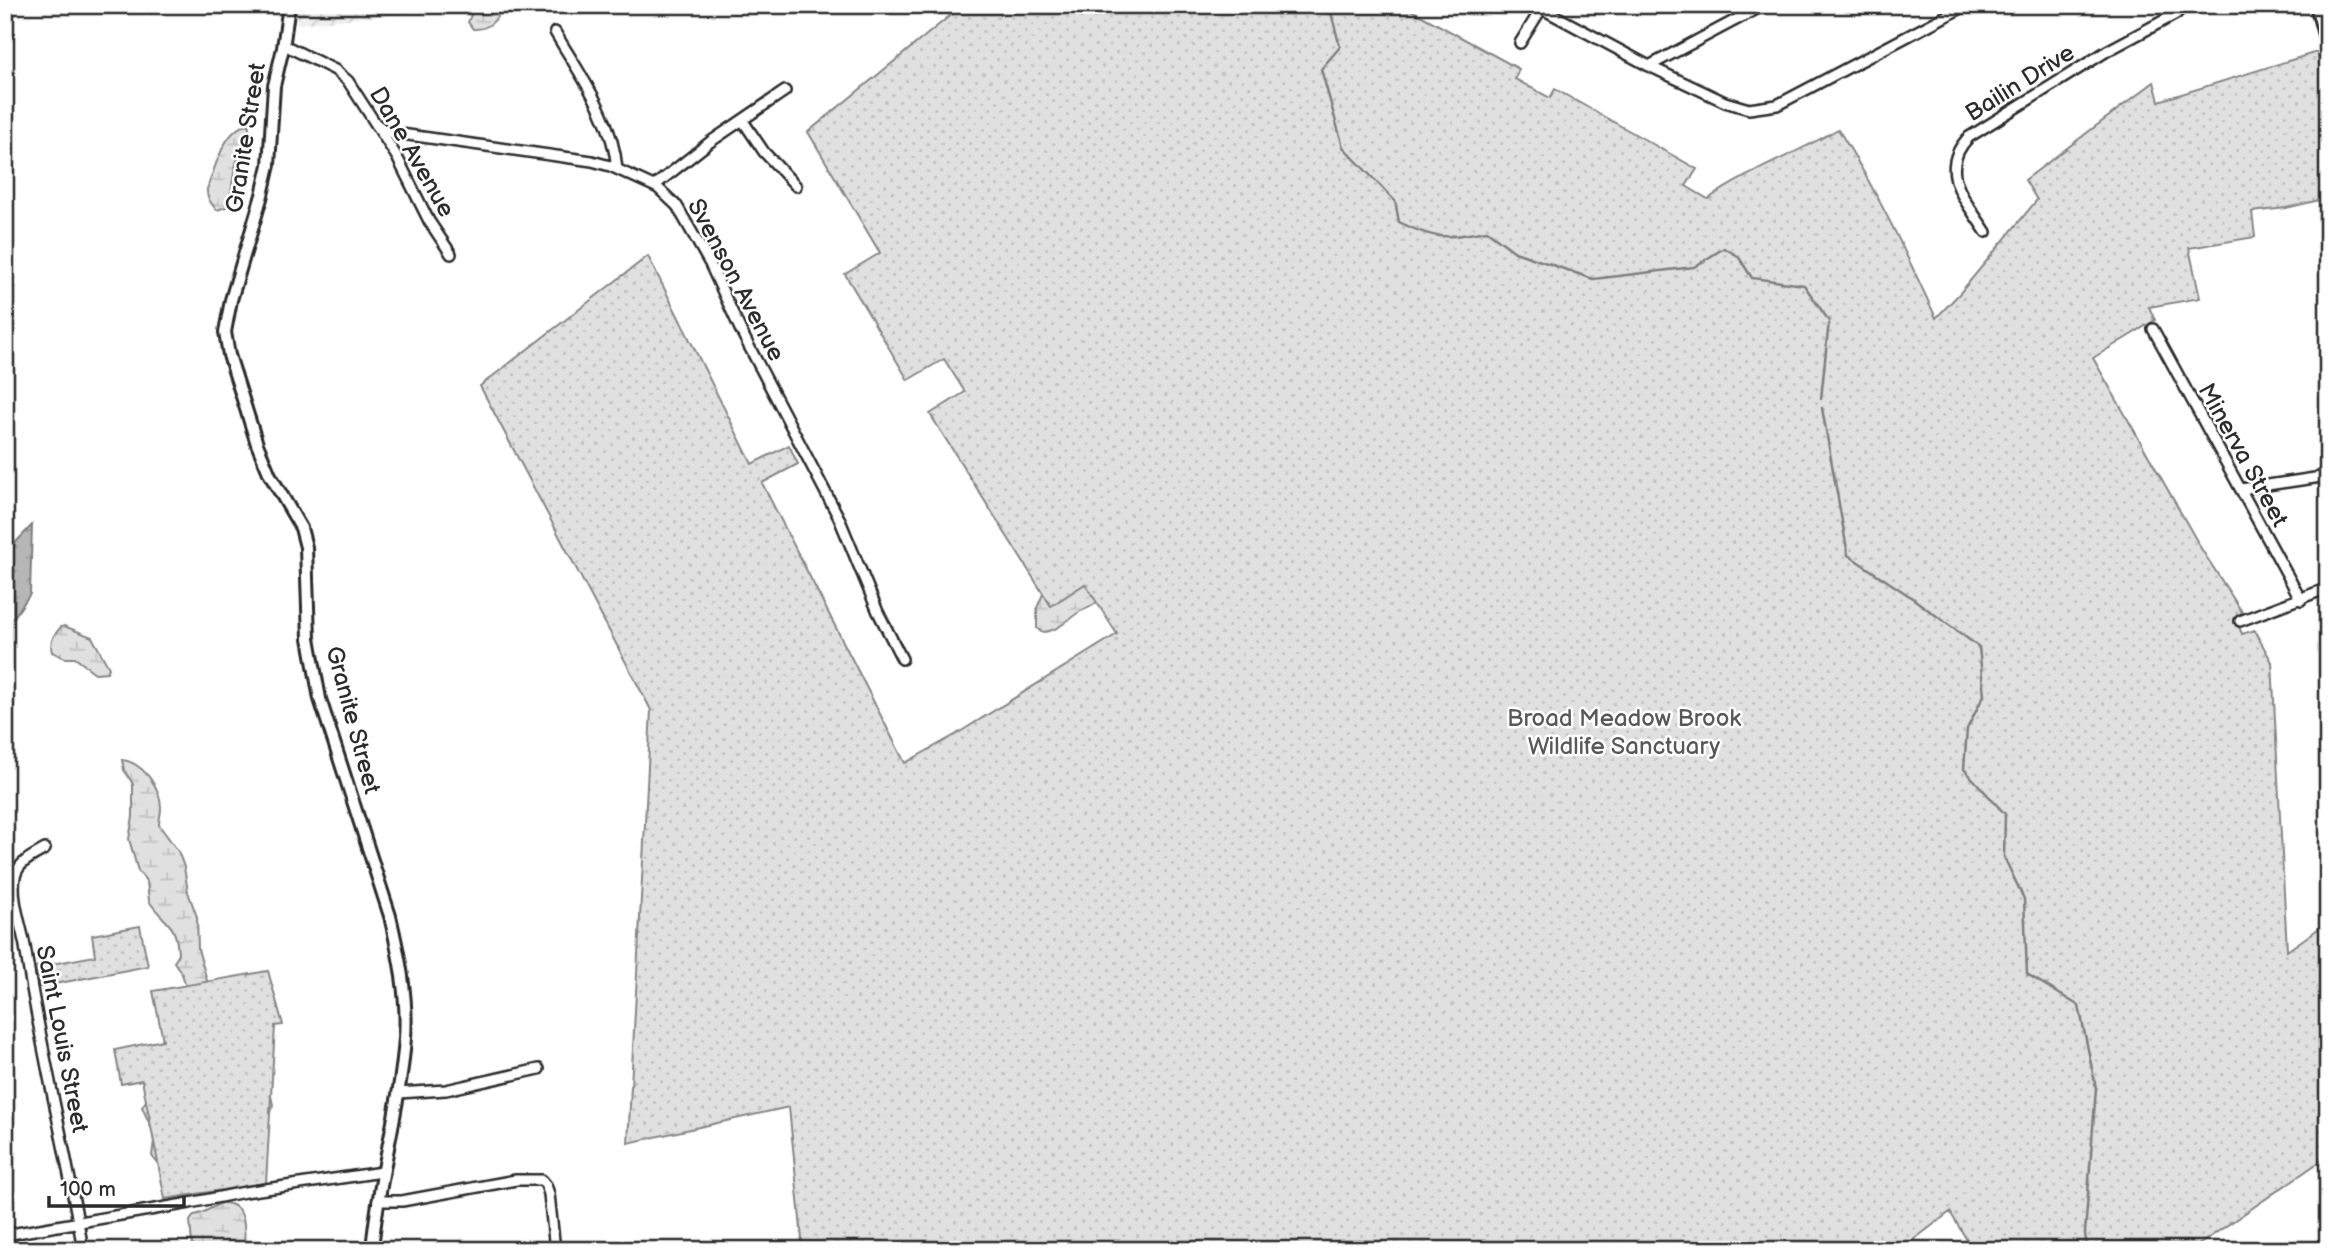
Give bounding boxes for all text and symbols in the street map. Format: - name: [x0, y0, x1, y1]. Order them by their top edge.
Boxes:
- street label: Bailin Drive: [1960, 38, 2080, 128]
- street label: Granite Street: [220, 60, 272, 215]
- street label: Dane Avenue: [363, 82, 461, 222]
- street label: Svenson Avenue: [681, 194, 791, 366]
- street label: Minerva Street: [2192, 378, 2295, 532]
- street label: Granite Street: [319, 643, 387, 798]
- park label: Broad Meadow Brook Wildlife Sanctuary: [1507, 704, 1741, 761]
- street label: Saint Louis Street: [30, 943, 95, 1136]
- scale bar: [49, 1164, 184, 1208]
- text: 100 m: [60, 1177, 116, 1202]

